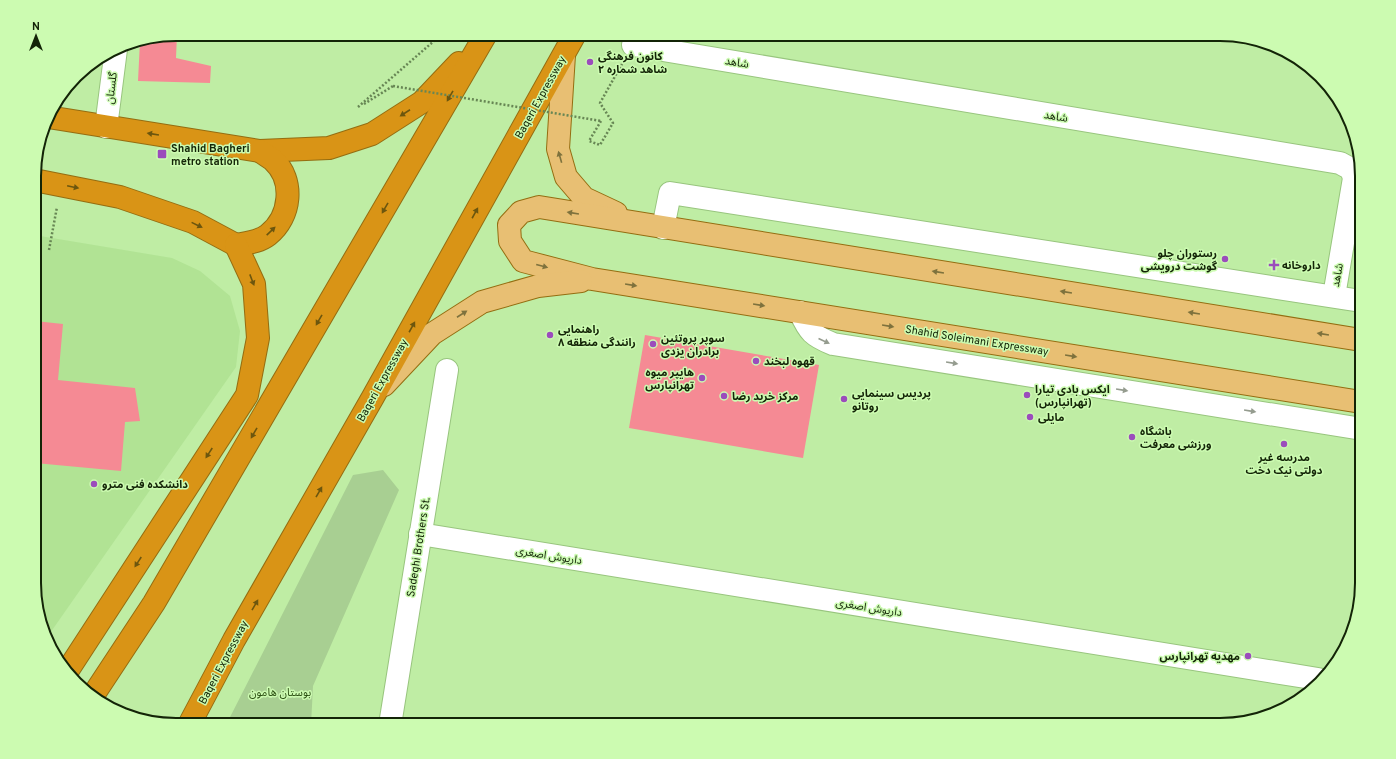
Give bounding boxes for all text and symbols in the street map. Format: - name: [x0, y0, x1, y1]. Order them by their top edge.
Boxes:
- north arrow: [16, 16, 56, 56]
- text: N: [32, 20, 40, 34]
- place label: کانون فرهنگی شاهد شماره ۲: [598, 50, 667, 77]
- street label: Baqeri Expressway: [512, 53, 570, 142]
- street label: شاهد: [724, 54, 750, 72]
- marker: کانون فرهنگی شاهد شماره ۲: [585, 57, 595, 67]
- street label: گلستان: [103, 71, 121, 105]
- one-way arrow: [447, 90, 454, 102]
- street label: شاهد: [1043, 108, 1069, 126]
- one-way arrow: [400, 109, 410, 117]
- one-way arrow: [147, 131, 159, 137]
- place label: Shahid Bagheri metro station: [171, 142, 250, 169]
- marker: Shahid Bagheri metro station: [156, 148, 168, 160]
- one-way arrow: [557, 151, 563, 163]
- one-way arrow: [67, 184, 79, 190]
- one-way arrow: [381, 202, 388, 214]
- one-way arrow: [472, 207, 479, 219]
- one-way arrow: [567, 210, 579, 216]
- one-way arrow: [191, 222, 203, 228]
- one-way arrow: [266, 226, 276, 236]
- place label: رستوران چلو گوشت درویشی: [1141, 247, 1218, 274]
- marker: رستوران چلو گوشت درویشی: [1220, 254, 1230, 264]
- place label: داروخانه: [1282, 259, 1321, 273]
- marker: داروخانه: [1269, 260, 1279, 270]
- street label: شاهد: [1329, 262, 1347, 288]
- one-way arrow: [537, 263, 549, 269]
- one-way arrow: [932, 269, 944, 275]
- one-way arrow: [249, 275, 255, 287]
- one-way arrow: [625, 282, 637, 288]
- one-way arrow: [1060, 289, 1072, 295]
- one-way arrow: [753, 302, 765, 308]
- one-way arrow: [1188, 310, 1201, 316]
- one-way arrow: [457, 311, 468, 318]
- one-way arrow: [316, 314, 323, 326]
- one-way arrow: [409, 321, 415, 333]
- place label: راهنمایی رانندگی منطقه ۸: [558, 323, 636, 350]
- one-way arrow: [882, 323, 894, 329]
- street label: Shahid Soleimani Expressway: [904, 323, 1050, 359]
- marker: راهنمایی رانندگی منطقه ۸: [545, 330, 555, 340]
- one-way arrow: [1317, 330, 1329, 336]
- place label: سوپر پروتئین برادران یزدی: [661, 332, 725, 359]
- street label: Baqeri Expressway: [354, 336, 412, 425]
- one-way arrow: [818, 337, 830, 344]
- marker: سوپر پروتئین برادران یزدی: [648, 339, 658, 349]
- one-way arrow: [1065, 353, 1077, 359]
- place label: قهوه لبخند: [764, 355, 815, 369]
- marker: قهوه لبخند: [751, 356, 761, 366]
- one-way arrow: [946, 360, 958, 366]
- place label: هایپر میوه تهرانپارس: [645, 366, 694, 393]
- marker: هایپر میوه تهرانپارس: [697, 373, 707, 383]
- place label: ایکس بادی تیارا (تهرانپارس): [1035, 383, 1110, 410]
- place label: پردیس سینمایی روتانو: [852, 387, 931, 414]
- one-way arrow: [1116, 388, 1128, 394]
- place label: مرکز خرید رضا: [732, 390, 799, 404]
- marker: ایکس بادی تیارا (تهرانپارس): [1022, 390, 1032, 400]
- marker: مرکز خرید رضا: [719, 391, 729, 401]
- marker: پردیس سینمایی روتانو: [839, 394, 849, 404]
- one-way arrow: [1244, 408, 1256, 414]
- place label: مایلی: [1038, 411, 1064, 425]
- marker: مایلی: [1025, 412, 1035, 422]
- place label: باشگاه ورزشی معرفت: [1140, 425, 1211, 452]
- one-way arrow: [250, 427, 257, 439]
- marker: باشگاه ورزشی معرفت: [1127, 432, 1137, 442]
- marker: مدرسه غیر دولتی نیک دخت: [1279, 439, 1289, 449]
- one-way arrow: [205, 447, 212, 459]
- place label: مدرسه غیر دولتی نیک دخت: [1246, 451, 1323, 478]
- place label: دانشکده فنی مترو: [102, 478, 188, 492]
- marker: دانشکده فنی مترو: [89, 479, 99, 489]
- one-way arrow: [315, 486, 322, 497]
- street label: Sadeghi Brothers St.: [404, 496, 434, 598]
- street label: داریوش اصغری: [515, 544, 583, 568]
- one-way arrow: [134, 557, 142, 567]
- street label: داریوش اصغری: [835, 596, 903, 620]
- one-way arrow: [251, 599, 258, 610]
- street label: Baqeri Expressway: [196, 618, 252, 707]
- place label: مهدیه تهرانپارس: [1160, 650, 1240, 664]
- marker: مهدیه تهرانپارس: [1243, 651, 1253, 661]
- park label: بوستان هامون: [249, 686, 311, 700]

